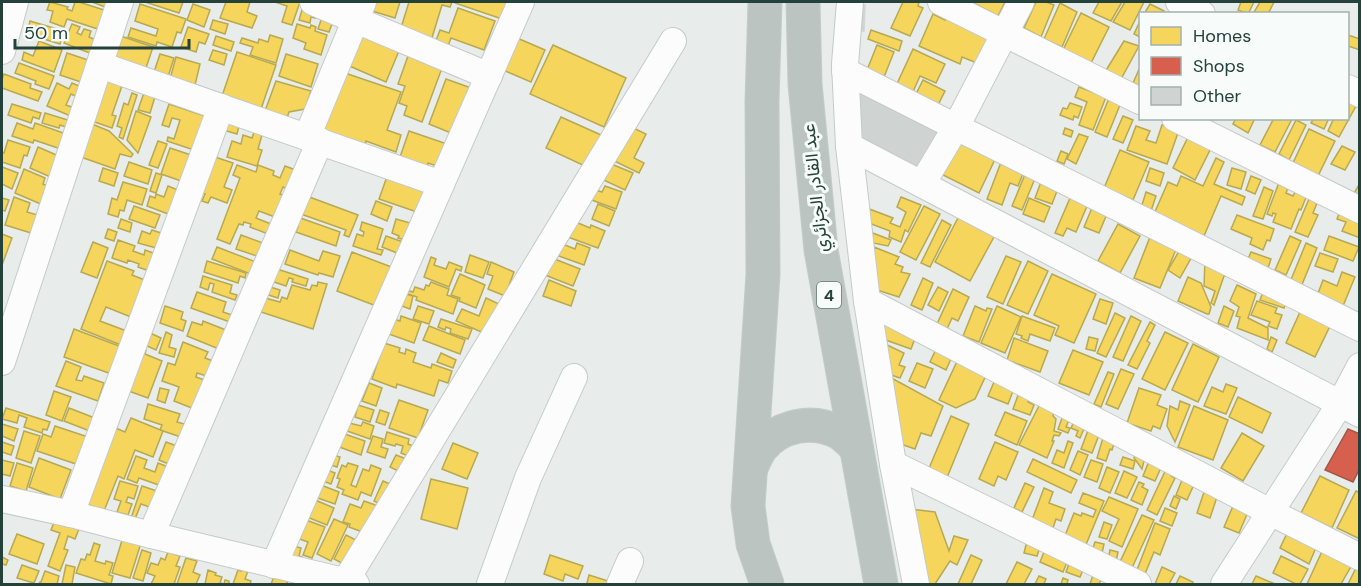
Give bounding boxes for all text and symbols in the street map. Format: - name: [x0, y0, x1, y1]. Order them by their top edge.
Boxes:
- scale bar: [15, 12, 189, 50]
- legend: [1139, 12, 1349, 120]
- text: 50 m: [24, 21, 68, 45]
- text: Homes: [1193, 24, 1251, 48]
- text: Shops: [1193, 54, 1245, 78]
- text: Other: [1193, 84, 1242, 108]
- street label: عبد القادر الجزائري: [796, 122, 837, 254]
- road number: 4: [817, 282, 841, 308]

